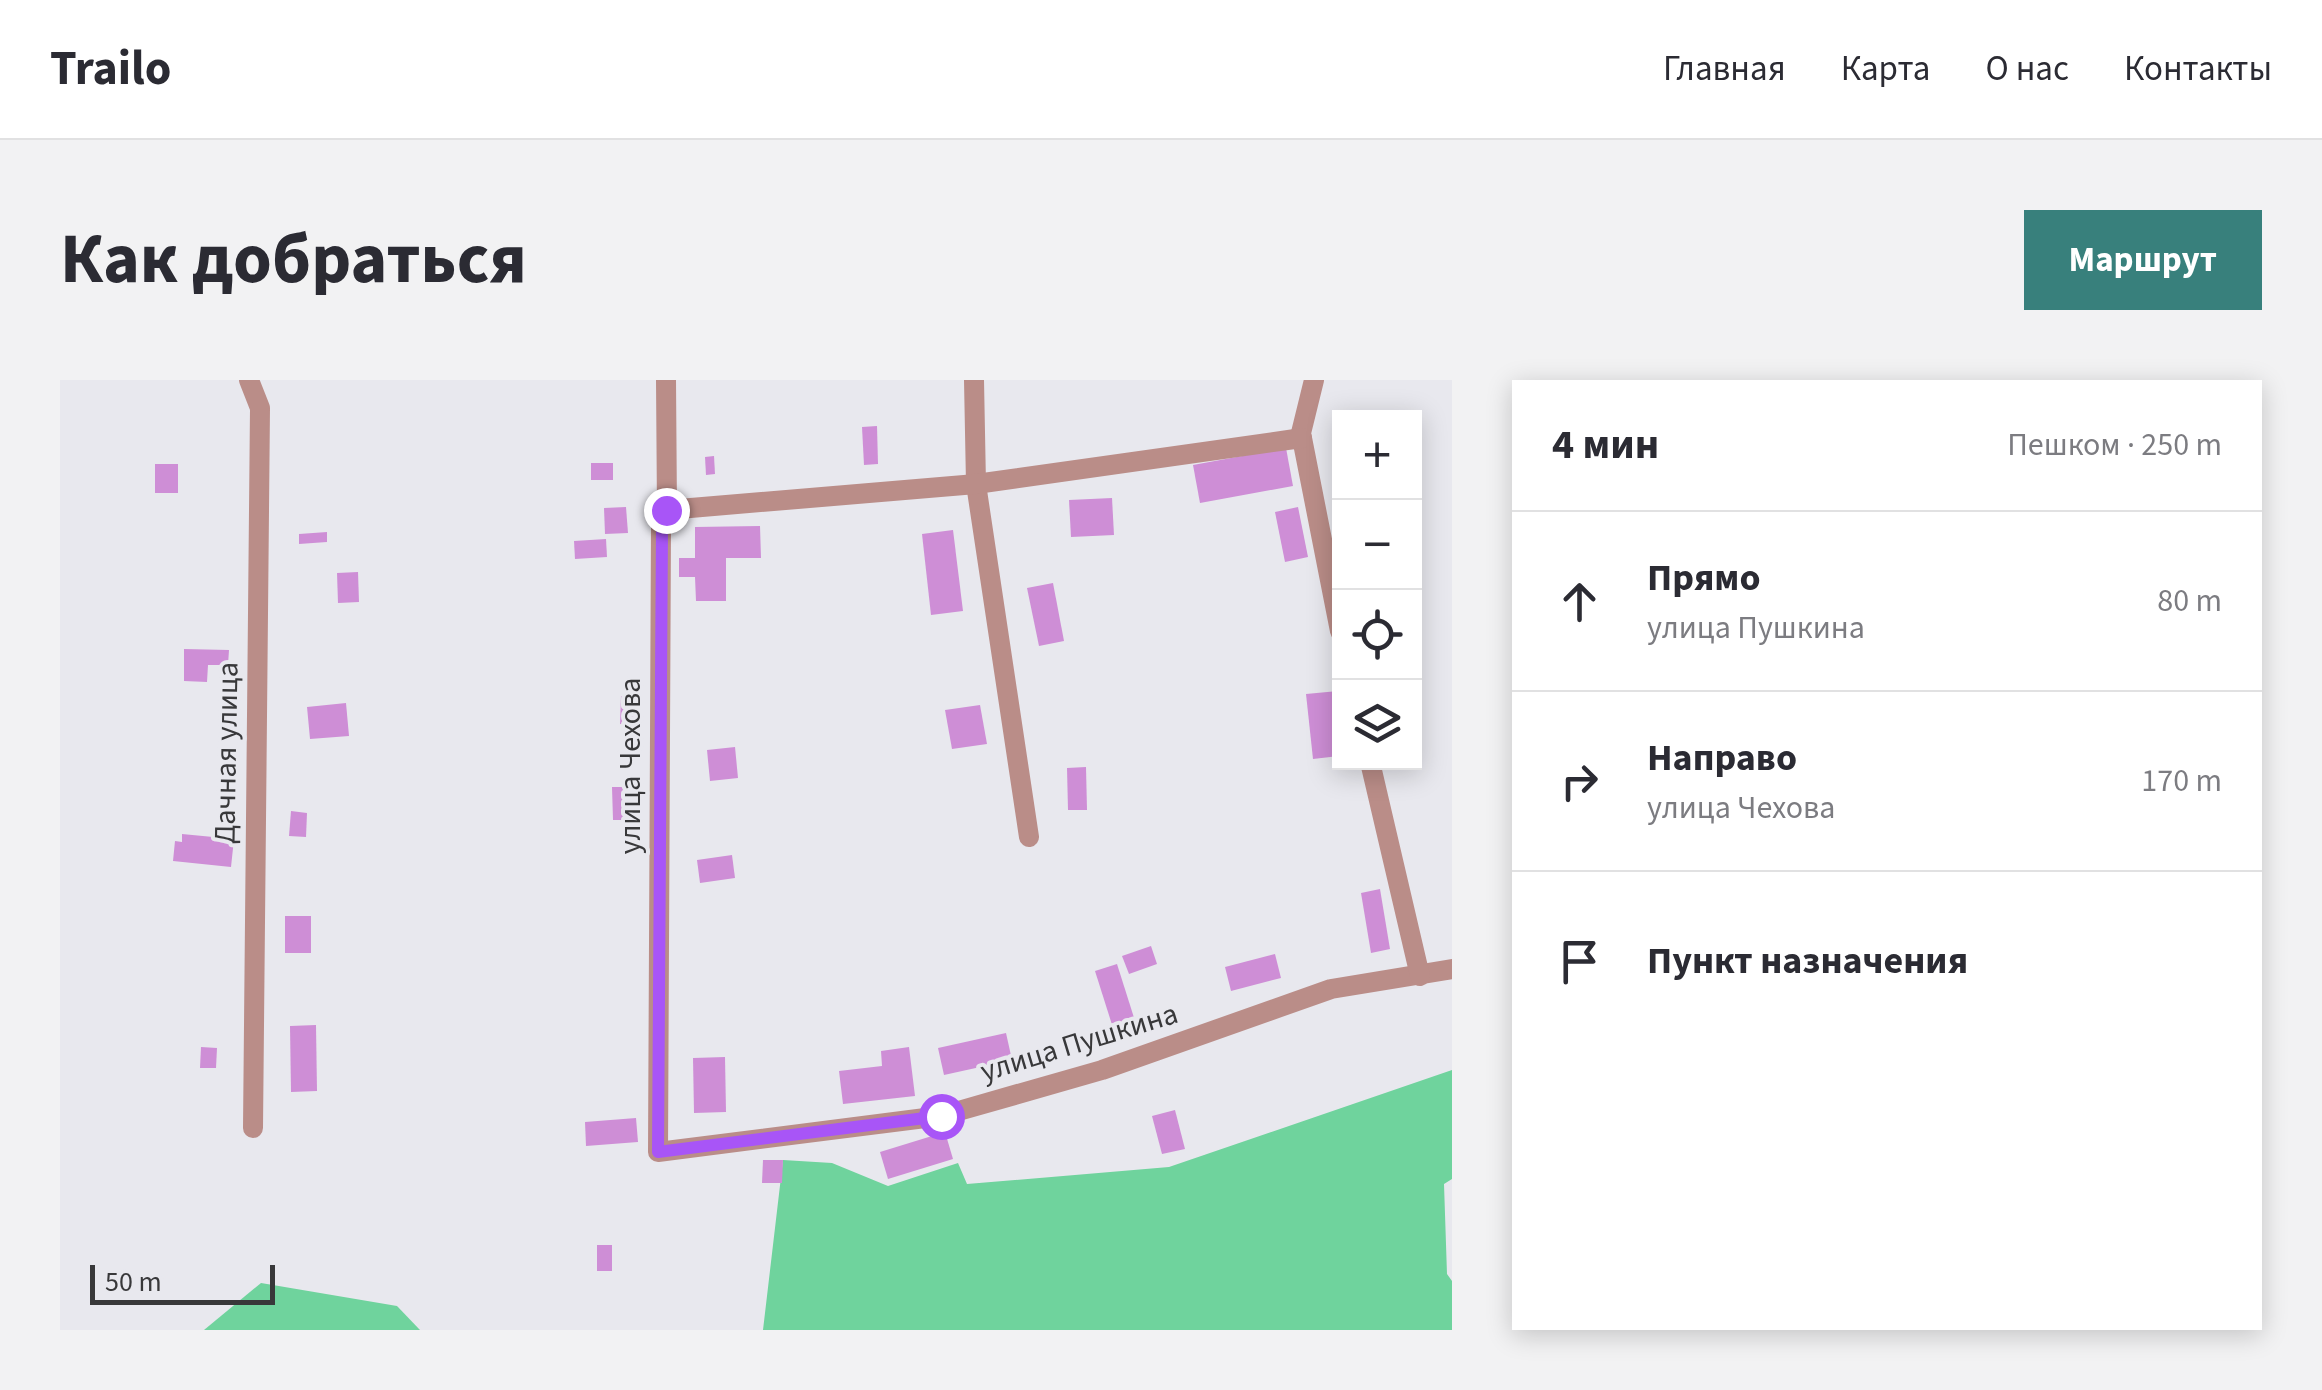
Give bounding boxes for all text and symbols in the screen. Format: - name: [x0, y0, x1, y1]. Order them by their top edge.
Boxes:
- text: Trailo: [50, 35, 171, 103]
- text: Главная: [1663, 44, 1786, 94]
- text: Карта: [1841, 44, 1930, 94]
- text: О нас: [1985, 44, 2069, 94]
- text: Контакты: [2124, 44, 2272, 94]
- text: Как добраться: [60, 210, 527, 310]
- button: Маршрут: [2024, 210, 2262, 310]
- map controls: [1332, 410, 1422, 770]
- button: +: [1332, 410, 1422, 500]
- text: 4 мин: [1552, 415, 1659, 475]
- text: Пешком · 250 m: [2007, 422, 2222, 468]
- route end: [644, 488, 690, 534]
- button: −: [1332, 500, 1422, 590]
- text: Прямо: [1647, 551, 1761, 605]
- icon: ahead: [1552, 574, 1607, 629]
- text: 80 m: [2157, 578, 2222, 624]
- button: locate: [1332, 590, 1422, 680]
- text: улица Пушкина: [1647, 605, 1865, 651]
- street label: Дачная улица: [203, 662, 250, 844]
- street label: улица Чехова: [609, 678, 652, 854]
- button: layers: [1332, 680, 1422, 770]
- text: Направо: [1647, 731, 1797, 785]
- icon: right: [1552, 754, 1607, 809]
- text: 170 m: [2141, 758, 2222, 804]
- text: улица Чехова: [1647, 785, 1836, 831]
- icon: arrive: [1552, 934, 1607, 989]
- text: Пункт назначения: [1647, 934, 1968, 988]
- street label: улица Пушкина: [975, 992, 1183, 1093]
- route start: [919, 1094, 965, 1140]
- scale bar: [90, 1260, 275, 1304]
- text: 50 m: [105, 1262, 162, 1302]

